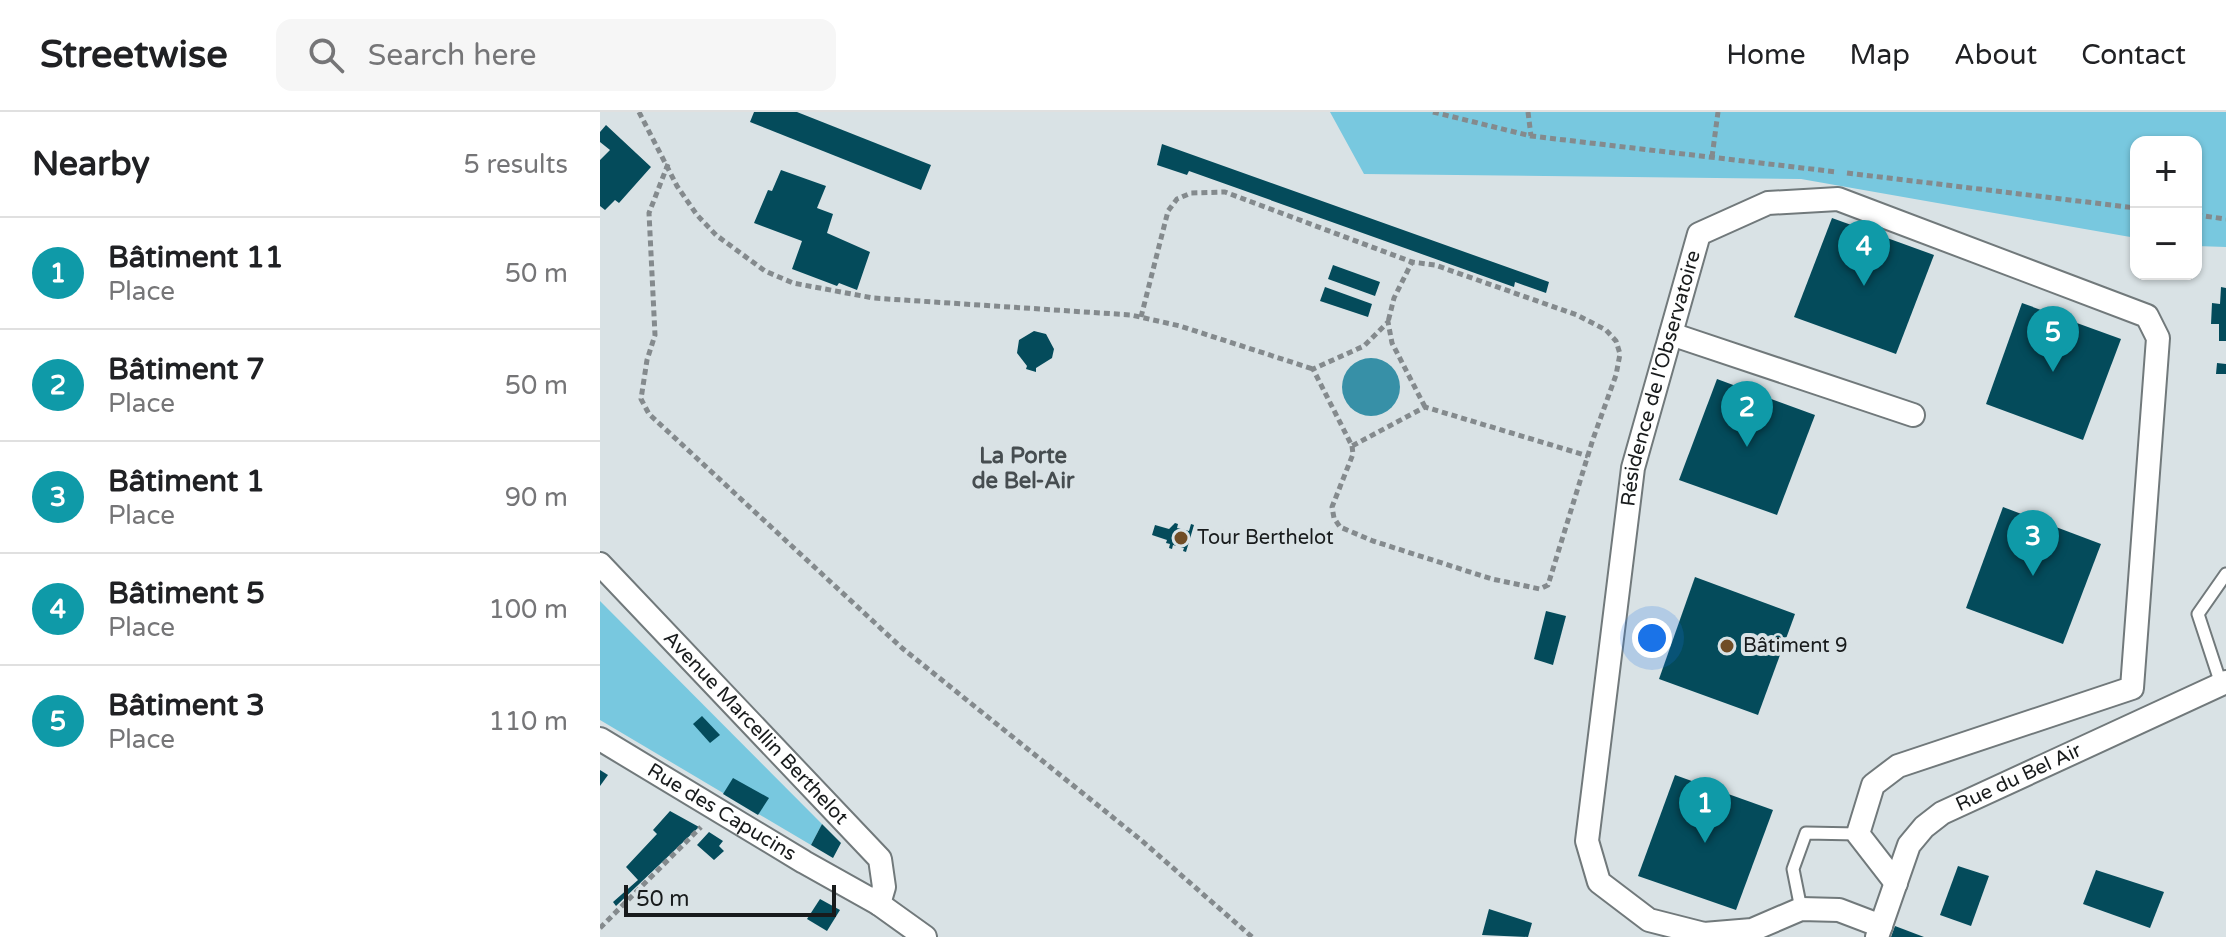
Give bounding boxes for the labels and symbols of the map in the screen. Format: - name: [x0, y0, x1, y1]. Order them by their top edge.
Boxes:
- pin: 4: [1838, 220, 1890, 286]
- street label: Résidence de l'Observatoire: [1616, 248, 1706, 508]
- pin: 5: [2027, 306, 2079, 372]
- pin: 2: [1721, 381, 1773, 447]
- district label: La Porte de Bel-Air: [972, 443, 1075, 494]
- pin: 3: [2007, 510, 2059, 576]
- place label: Tour Berthelot: [1197, 526, 1334, 550]
- marker: Tour Berthelot: [1172, 529, 1190, 547]
- your location: [1632, 618, 1672, 658]
- street label: Avenue Marcellin Berthelot: [658, 626, 853, 830]
- place label: Bâtiment 9: [1743, 634, 1848, 658]
- marker: Bâtiment 9: [1718, 637, 1736, 655]
- street label: Rue du Bel Air: [1952, 738, 2086, 817]
- street label: Rue des Capucins: [643, 758, 800, 866]
- pin: 1: [1679, 777, 1731, 843]
- scale bar: [624, 881, 836, 917]

